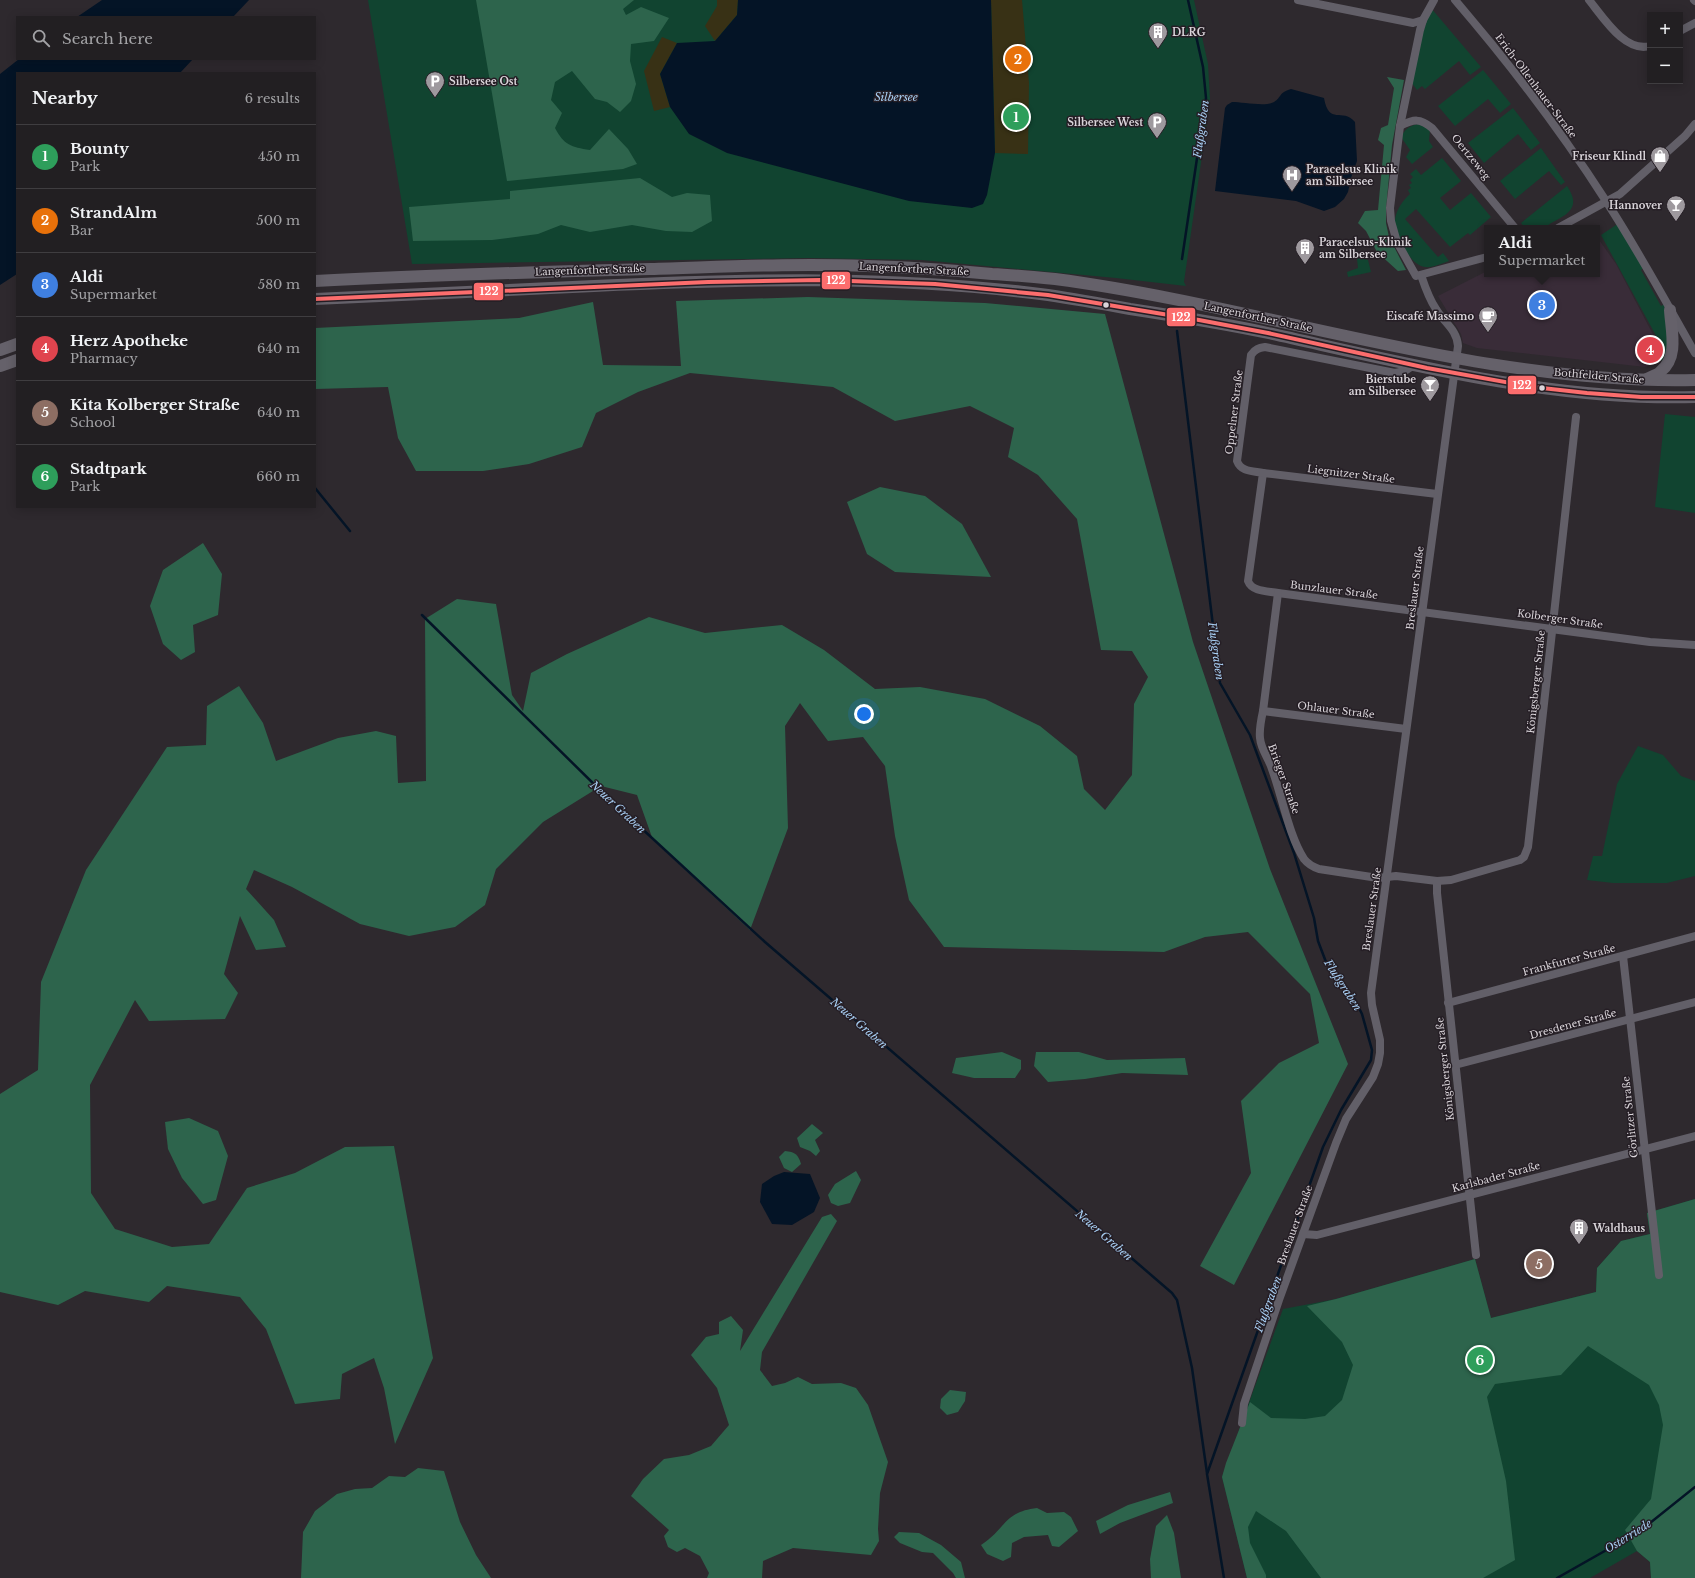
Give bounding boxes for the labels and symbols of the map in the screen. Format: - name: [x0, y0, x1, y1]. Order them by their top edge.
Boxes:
- building icon: DLRG: [1147, 21, 1169, 49]
- place label: DLRG: [1172, 26, 1206, 39]
- street label: Erich-Ollenhauer-Straße: [1492, 31, 1580, 141]
- pin: 2: [1005, 44, 1031, 74]
- parking icon: Silbersee Ost: [424, 70, 446, 98]
- place label: Silbersee Ost: [449, 75, 517, 88]
- water label: Silbersee: [874, 90, 918, 104]
- water label: Flußgraben: [1190, 99, 1212, 160]
- pin: 1: [1003, 102, 1029, 132]
- parking icon: Silbersee West: [1146, 111, 1168, 139]
- place label: Silbersee West: [1067, 116, 1143, 129]
- street label: Oertzeweg: [1449, 132, 1494, 183]
- shop icon: Friseur Klindl: [1649, 145, 1671, 173]
- place label: Friseur Klindl: [1572, 150, 1646, 163]
- place label: Paracelsus Klinik am Silbersee: [1306, 163, 1397, 188]
- hospital icon: Paracelsus Klinik am Silbersee: [1281, 164, 1303, 192]
- bar icon: Hannover: [1665, 194, 1687, 222]
- place label: Hannover: [1609, 199, 1662, 212]
- place label: Paracelsus-Klinik am Silbersee: [1319, 236, 1412, 261]
- building icon: Paracelsus-Klinik am Silbersee: [1294, 237, 1316, 265]
- street label: Langenforther Straße: [859, 260, 970, 278]
- street label: Langenforther Straße: [535, 262, 646, 278]
- line badge: 122: [821, 271, 851, 290]
- text: 122: [826, 273, 846, 287]
- line badge: 122: [473, 282, 504, 301]
- text: 122: [479, 284, 499, 298]
- pin: 3: [1529, 290, 1555, 320]
- street label: Langenforther Straße: [1203, 299, 1314, 335]
- unlabelled marker: [1101, 300, 1111, 310]
- cafe icon: Eiscafé Massimo: [1477, 305, 1499, 333]
- line badge: 122: [1166, 307, 1196, 327]
- text: 122: [1171, 310, 1191, 324]
- place label: Eiscafé Massimo: [1386, 310, 1474, 323]
- pin: 4: [1637, 335, 1663, 365]
- street label: Bothfelder Straße: [1553, 366, 1645, 386]
- street label: Oppelner Straße: [1222, 369, 1246, 455]
- place label: Bierstube am Silbersee: [1349, 373, 1416, 398]
- bar icon: Bierstube am Silbersee: [1419, 374, 1441, 402]
- line badge: 122: [1507, 375, 1537, 395]
- text: 122: [1512, 378, 1532, 392]
- unlabelled marker: [1537, 383, 1547, 393]
- street label: Liegnitzer Straße: [1306, 462, 1396, 486]
- street label: Breslauer Straße: [1403, 545, 1427, 631]
- street label: Bunzlauer Straße: [1289, 578, 1379, 602]
- street label: Kolberger Straße: [1516, 607, 1604, 631]
- water label: Flußgraben: [1205, 620, 1227, 681]
- street label: Königsberger Straße: [1524, 629, 1548, 734]
- street label: Ohlauer Straße: [1297, 699, 1376, 721]
- your location: [854, 704, 874, 724]
- street label: Brieger Straße: [1265, 742, 1303, 816]
- water label: Neuer Graben: [587, 777, 649, 836]
- street label: Breslauer Straße: [1360, 866, 1384, 952]
- street label: Frankfurter Straße: [1521, 941, 1617, 979]
- water label: Flußgraben: [1321, 956, 1365, 1013]
- water label: Neuer Graben: [827, 994, 890, 1052]
- street label: Dresdener Straße: [1528, 1006, 1618, 1042]
- street label: Königsberger Straße: [1433, 1016, 1457, 1121]
- street label: Görlitzer Straße: [1619, 1075, 1641, 1159]
- street label: Karlsbader Straße: [1450, 1159, 1542, 1195]
- street label: Breslauer Straße: [1274, 1183, 1316, 1267]
- water label: Neuer Graben: [1072, 1206, 1135, 1264]
- building icon: Waldhaus: [1568, 1217, 1590, 1245]
- place label: Waldhaus: [1592, 1222, 1646, 1235]
- pin: 5: [1526, 1249, 1552, 1279]
- water label: Flußgraben: [1251, 1274, 1285, 1335]
- pin: 6: [1467, 1345, 1493, 1375]
- water label: Osterriede: [1602, 1516, 1654, 1556]

